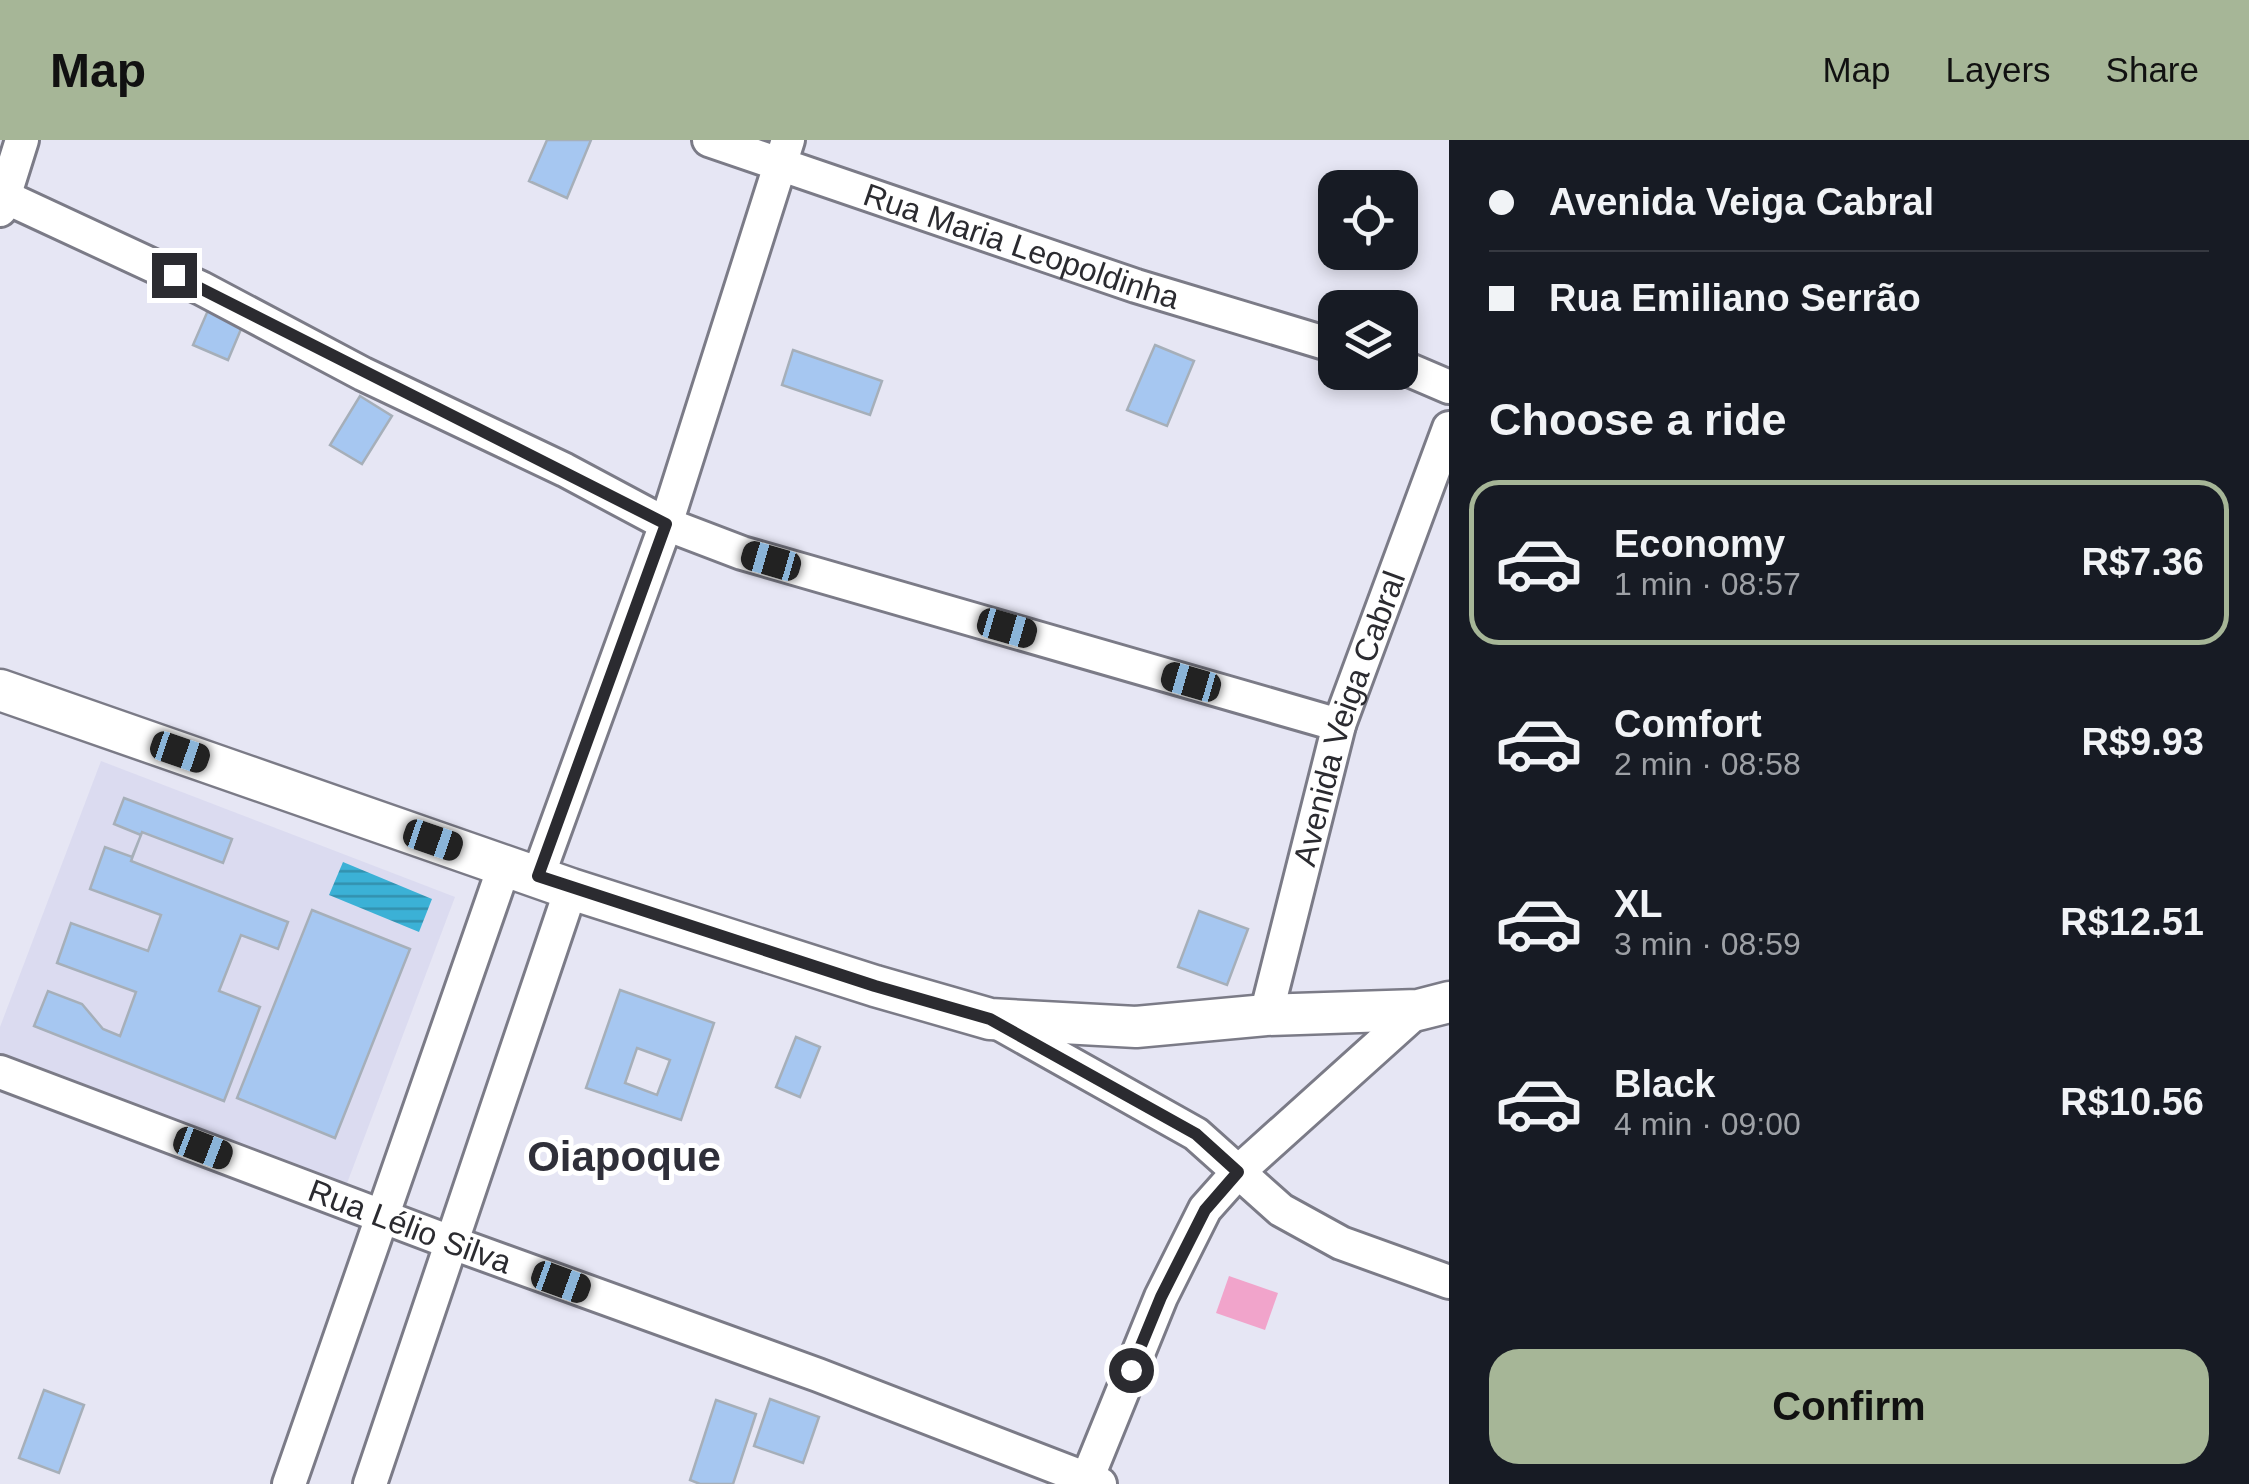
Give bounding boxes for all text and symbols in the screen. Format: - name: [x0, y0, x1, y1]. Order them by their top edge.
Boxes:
- text: Map: [50, 44, 146, 97]
- text: Map: [1822, 50, 1891, 89]
- text: Layers: [1946, 50, 2051, 89]
- text: Share: [2106, 50, 2199, 89]
- map controls: [1318, 170, 1418, 390]
- button: locate: [1318, 170, 1418, 270]
- street label: Rua Maria Leopoldinha: [859, 176, 1184, 316]
- text: Avenida Veiga Cabral: [1549, 181, 1934, 223]
- route end: [152, 253, 197, 298]
- text: Rua Emiliano Serrão: [1549, 277, 1921, 319]
- button: layers: [1318, 290, 1418, 390]
- text: Choose a ride: [1489, 394, 1787, 445]
- icon: car: [1494, 518, 1584, 608]
- text: Economy: [1614, 523, 1785, 565]
- car: [738, 538, 804, 584]
- text: R$7.36: [2081, 541, 2204, 583]
- street label: Avenida Veiga Cabral: [1286, 566, 1412, 870]
- text: 1 min · 08:57: [1614, 566, 1801, 602]
- car: [974, 605, 1040, 651]
- car: [1158, 659, 1224, 705]
- icon: car: [1494, 698, 1584, 788]
- text: Comfort: [1614, 703, 1762, 745]
- text: R$9.93: [2081, 721, 2204, 763]
- car: [147, 728, 213, 776]
- text: 2 min · 08:58: [1614, 746, 1801, 782]
- car: [400, 816, 466, 864]
- icon: car: [1494, 878, 1584, 968]
- text: XL: [1614, 883, 1663, 925]
- text: R$12.51: [2060, 901, 2204, 943]
- text: 3 min · 08:59: [1614, 926, 1801, 962]
- icon: car: [1494, 1058, 1584, 1148]
- text: Black: [1614, 1063, 1715, 1105]
- text: R$10.56: [2060, 1081, 2204, 1123]
- text: 4 min · 09:00: [1614, 1106, 1801, 1142]
- car: [170, 1123, 236, 1173]
- district label: Oiapoque: [527, 1133, 721, 1180]
- street label: Rua Lélio Silva: [304, 1172, 516, 1281]
- car: [528, 1258, 594, 1306]
- route start: [1109, 1348, 1154, 1393]
- button: Confirm: [1489, 1349, 2209, 1464]

